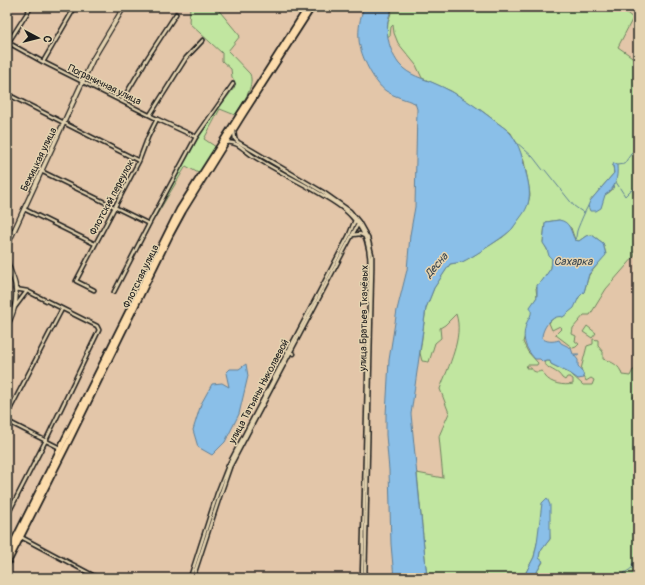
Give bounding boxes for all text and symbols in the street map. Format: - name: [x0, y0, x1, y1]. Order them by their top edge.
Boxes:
- north arrow: [18, 18, 58, 58]
- text: С: [41, 35, 54, 44]
- street label: Пограничная улица: [66, 62, 143, 108]
- street label: Бежицкая улица: [18, 125, 60, 193]
- street label: Флотский переулок: [87, 158, 137, 237]
- street label: Флотская улица: [120, 242, 162, 310]
- water label: Десна: [422, 250, 451, 281]
- water label: Сахарка: [554, 255, 593, 268]
- street label: улица Братьев Ткачёвых: [357, 265, 371, 372]
- street label: улица Татьяны Николаевой: [226, 337, 292, 447]

